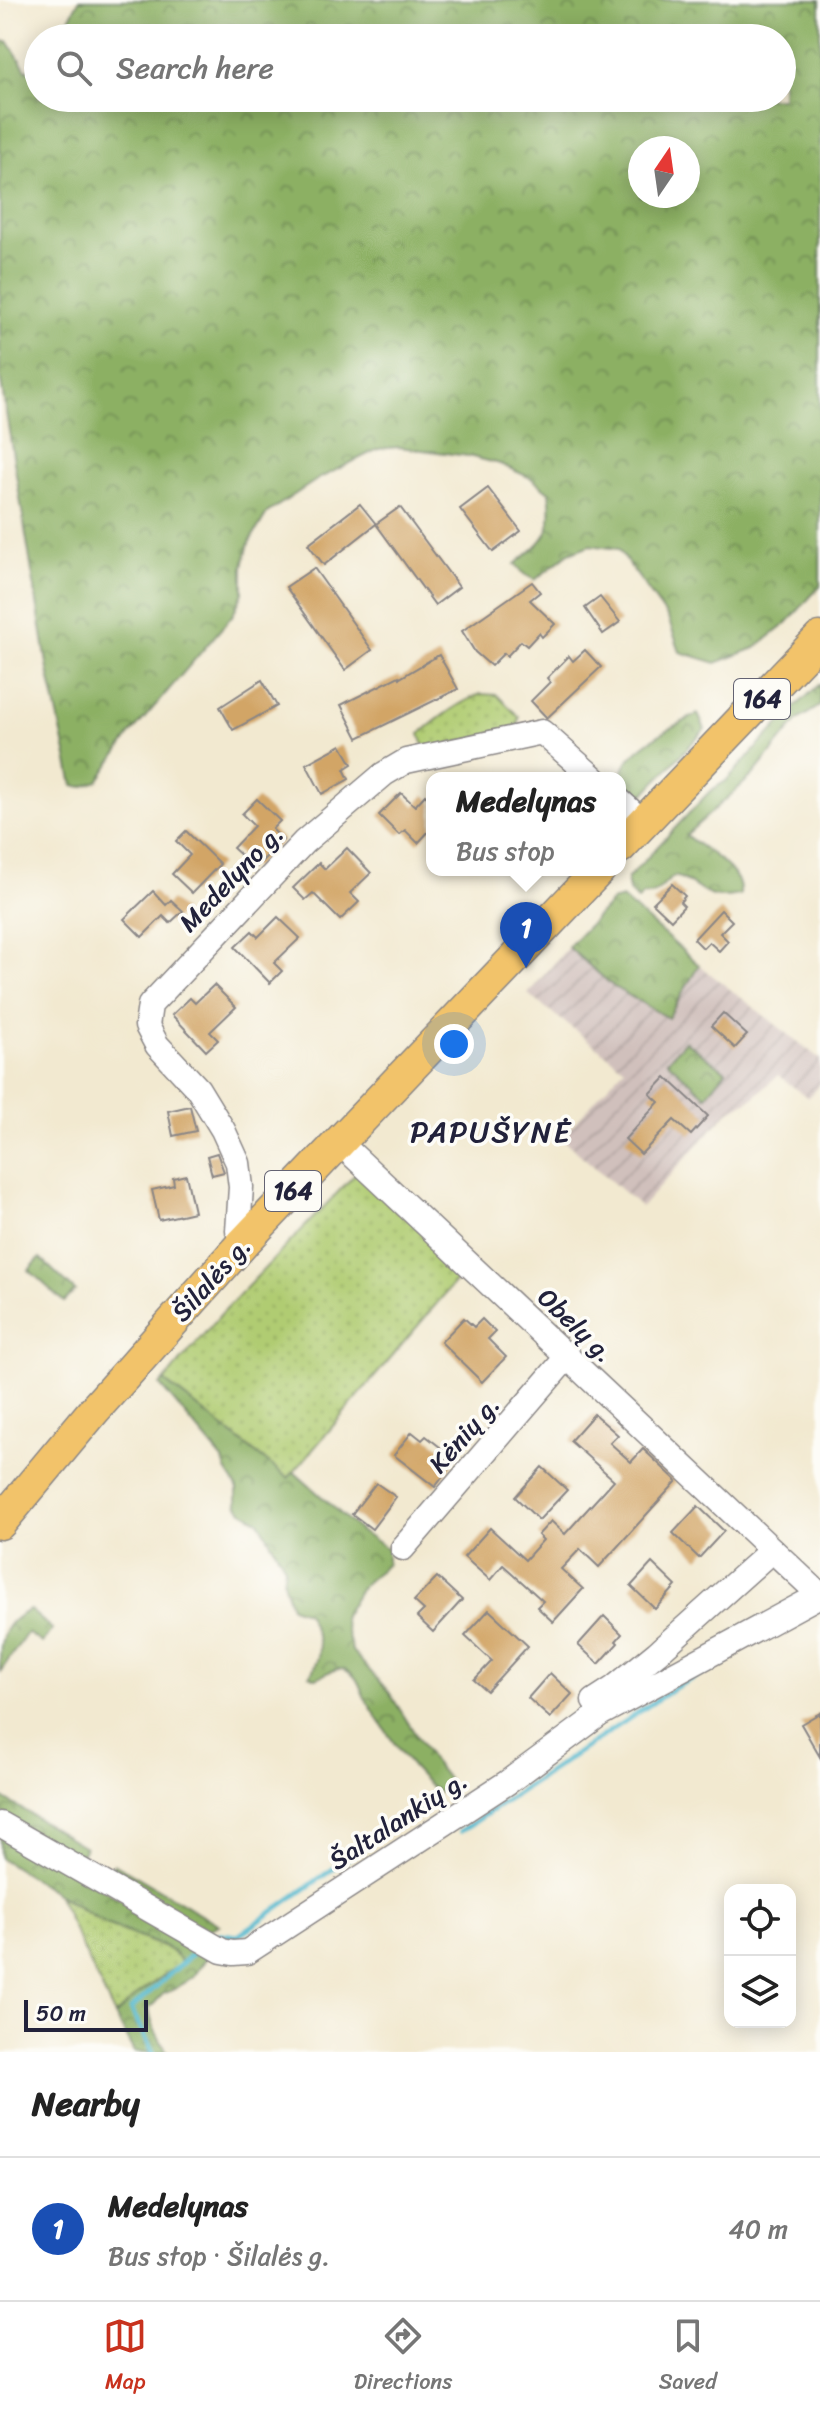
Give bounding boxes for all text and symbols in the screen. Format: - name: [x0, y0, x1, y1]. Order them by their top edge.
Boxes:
- search box: [24, 24, 796, 112]
- text: Search here: [116, 41, 274, 95]
- icon: search: [52, 46, 96, 90]
- north arrow: [628, 136, 700, 208]
- road number: 164: [734, 679, 790, 719]
- popup: [426, 772, 626, 876]
- text: Medelynas: [456, 774, 596, 828]
- street label: Medelyno g.: [167, 813, 295, 943]
- text: Bus stop: [456, 828, 554, 874]
- pin: 1: [500, 902, 552, 968]
- your location: [434, 1024, 474, 1064]
- district label: PAPUŠYNĖ: [410, 1105, 572, 1159]
- road number: 164: [265, 1171, 321, 1211]
- street label: Šilalės g.: [159, 1225, 263, 1333]
- street label: Obelų g.: [526, 1276, 626, 1374]
- street label: Kėnių g.: [416, 1384, 512, 1484]
- street label: Šaltalankių g.: [319, 1758, 477, 1882]
- map controls: [724, 1884, 796, 2028]
- button: locate: [724, 1884, 796, 1956]
- button: layers: [724, 1956, 796, 2028]
- text: 50 m: [36, 1994, 86, 2033]
- scale bar: [24, 1996, 148, 2032]
- text: Nearby: [32, 2074, 140, 2134]
- text: Medelynas: [108, 2179, 248, 2233]
- text: 1: [52, 2206, 64, 2252]
- text: 40 m: [729, 2206, 788, 2252]
- text: Bus stop · Šilalės g.: [108, 2233, 330, 2279]
- tab: Map: [103, 2314, 147, 2401]
- tab: Directions: [354, 2314, 452, 2401]
- tab: Saved: [659, 2314, 717, 2401]

